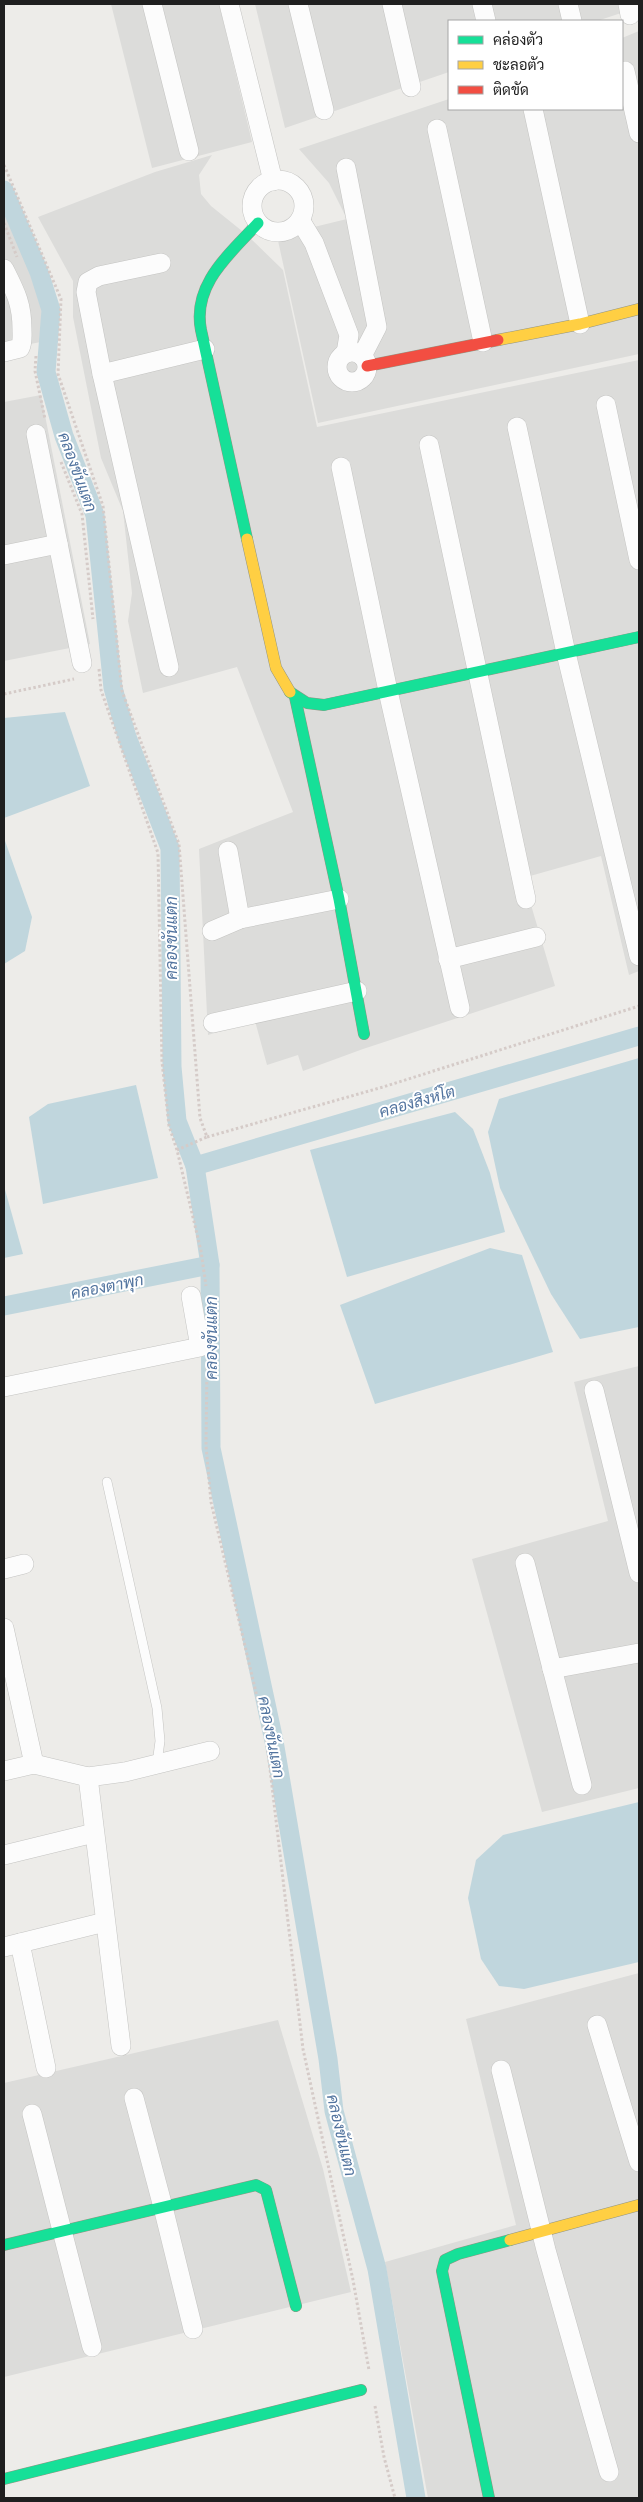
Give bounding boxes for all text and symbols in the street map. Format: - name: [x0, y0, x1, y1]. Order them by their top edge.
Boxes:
- legend: [448, 20, 623, 110]
- text: คล่องตัว: [493, 30, 543, 48]
- text: ชะลอตัว: [493, 56, 544, 73]
- text: ติดขัด: [493, 81, 529, 98]
- water label: คลองขันแตก: [55, 429, 102, 514]
- water label: คลองขันแตก: [161, 896, 180, 980]
- water label: คลองสิงห์โต: [376, 1079, 457, 1120]
- water label: คลองตาพุก: [69, 1270, 146, 1305]
- water label: คลองขันแตก: [201, 1296, 220, 1380]
- water label: คลองขันแตก: [255, 1694, 290, 1780]
- water label: คลองขันแตก: [324, 2092, 361, 2178]

